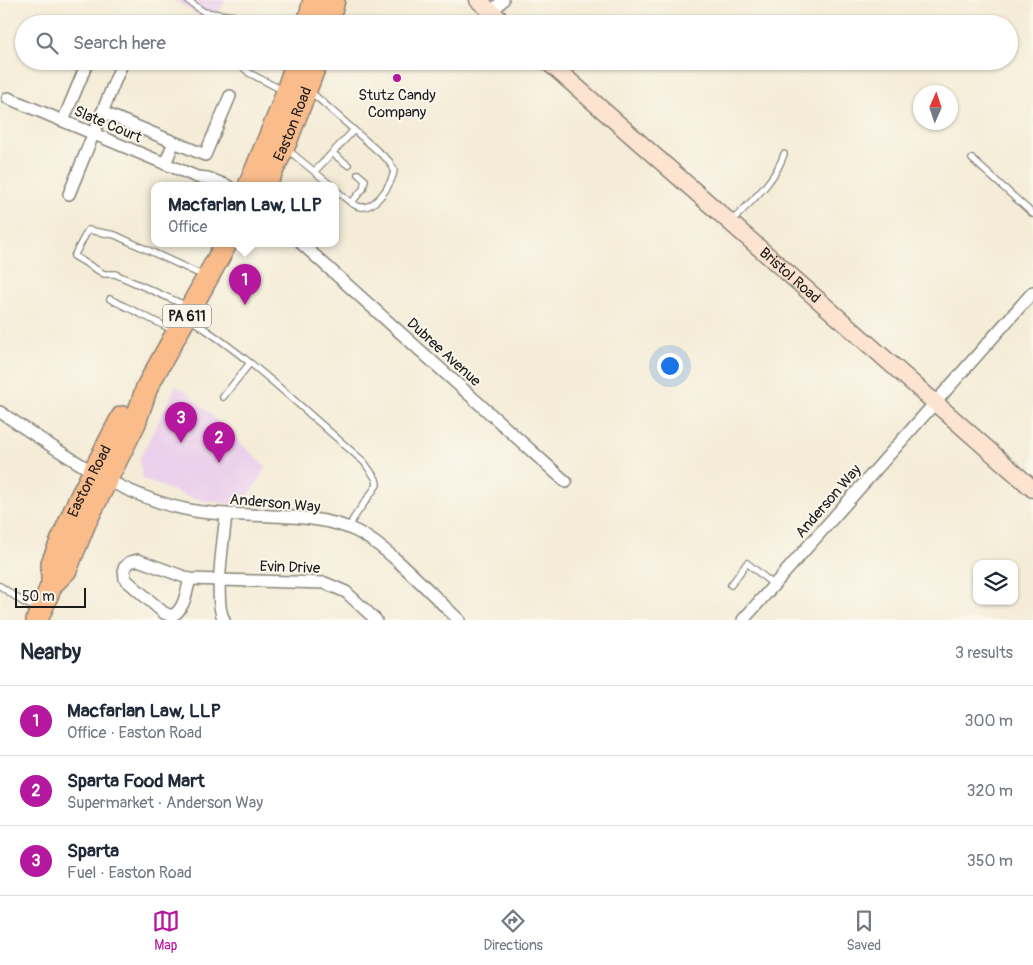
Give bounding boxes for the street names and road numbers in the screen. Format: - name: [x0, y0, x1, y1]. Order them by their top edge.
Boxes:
- street label: Easton Road: [269, 84, 316, 164]
- street label: Slate Court: [71, 102, 145, 148]
- street label: Bristol Road: [755, 243, 824, 308]
- road number: PA 611: [163, 304, 211, 328]
- street label: Dubree Avenue: [403, 314, 485, 391]
- street label: Easton Road: [64, 442, 116, 520]
- street label: Anderson Way: [791, 460, 866, 542]
- street label: Anderson Way: [229, 490, 322, 517]
- street label: Evin Drive: [259, 557, 321, 578]

